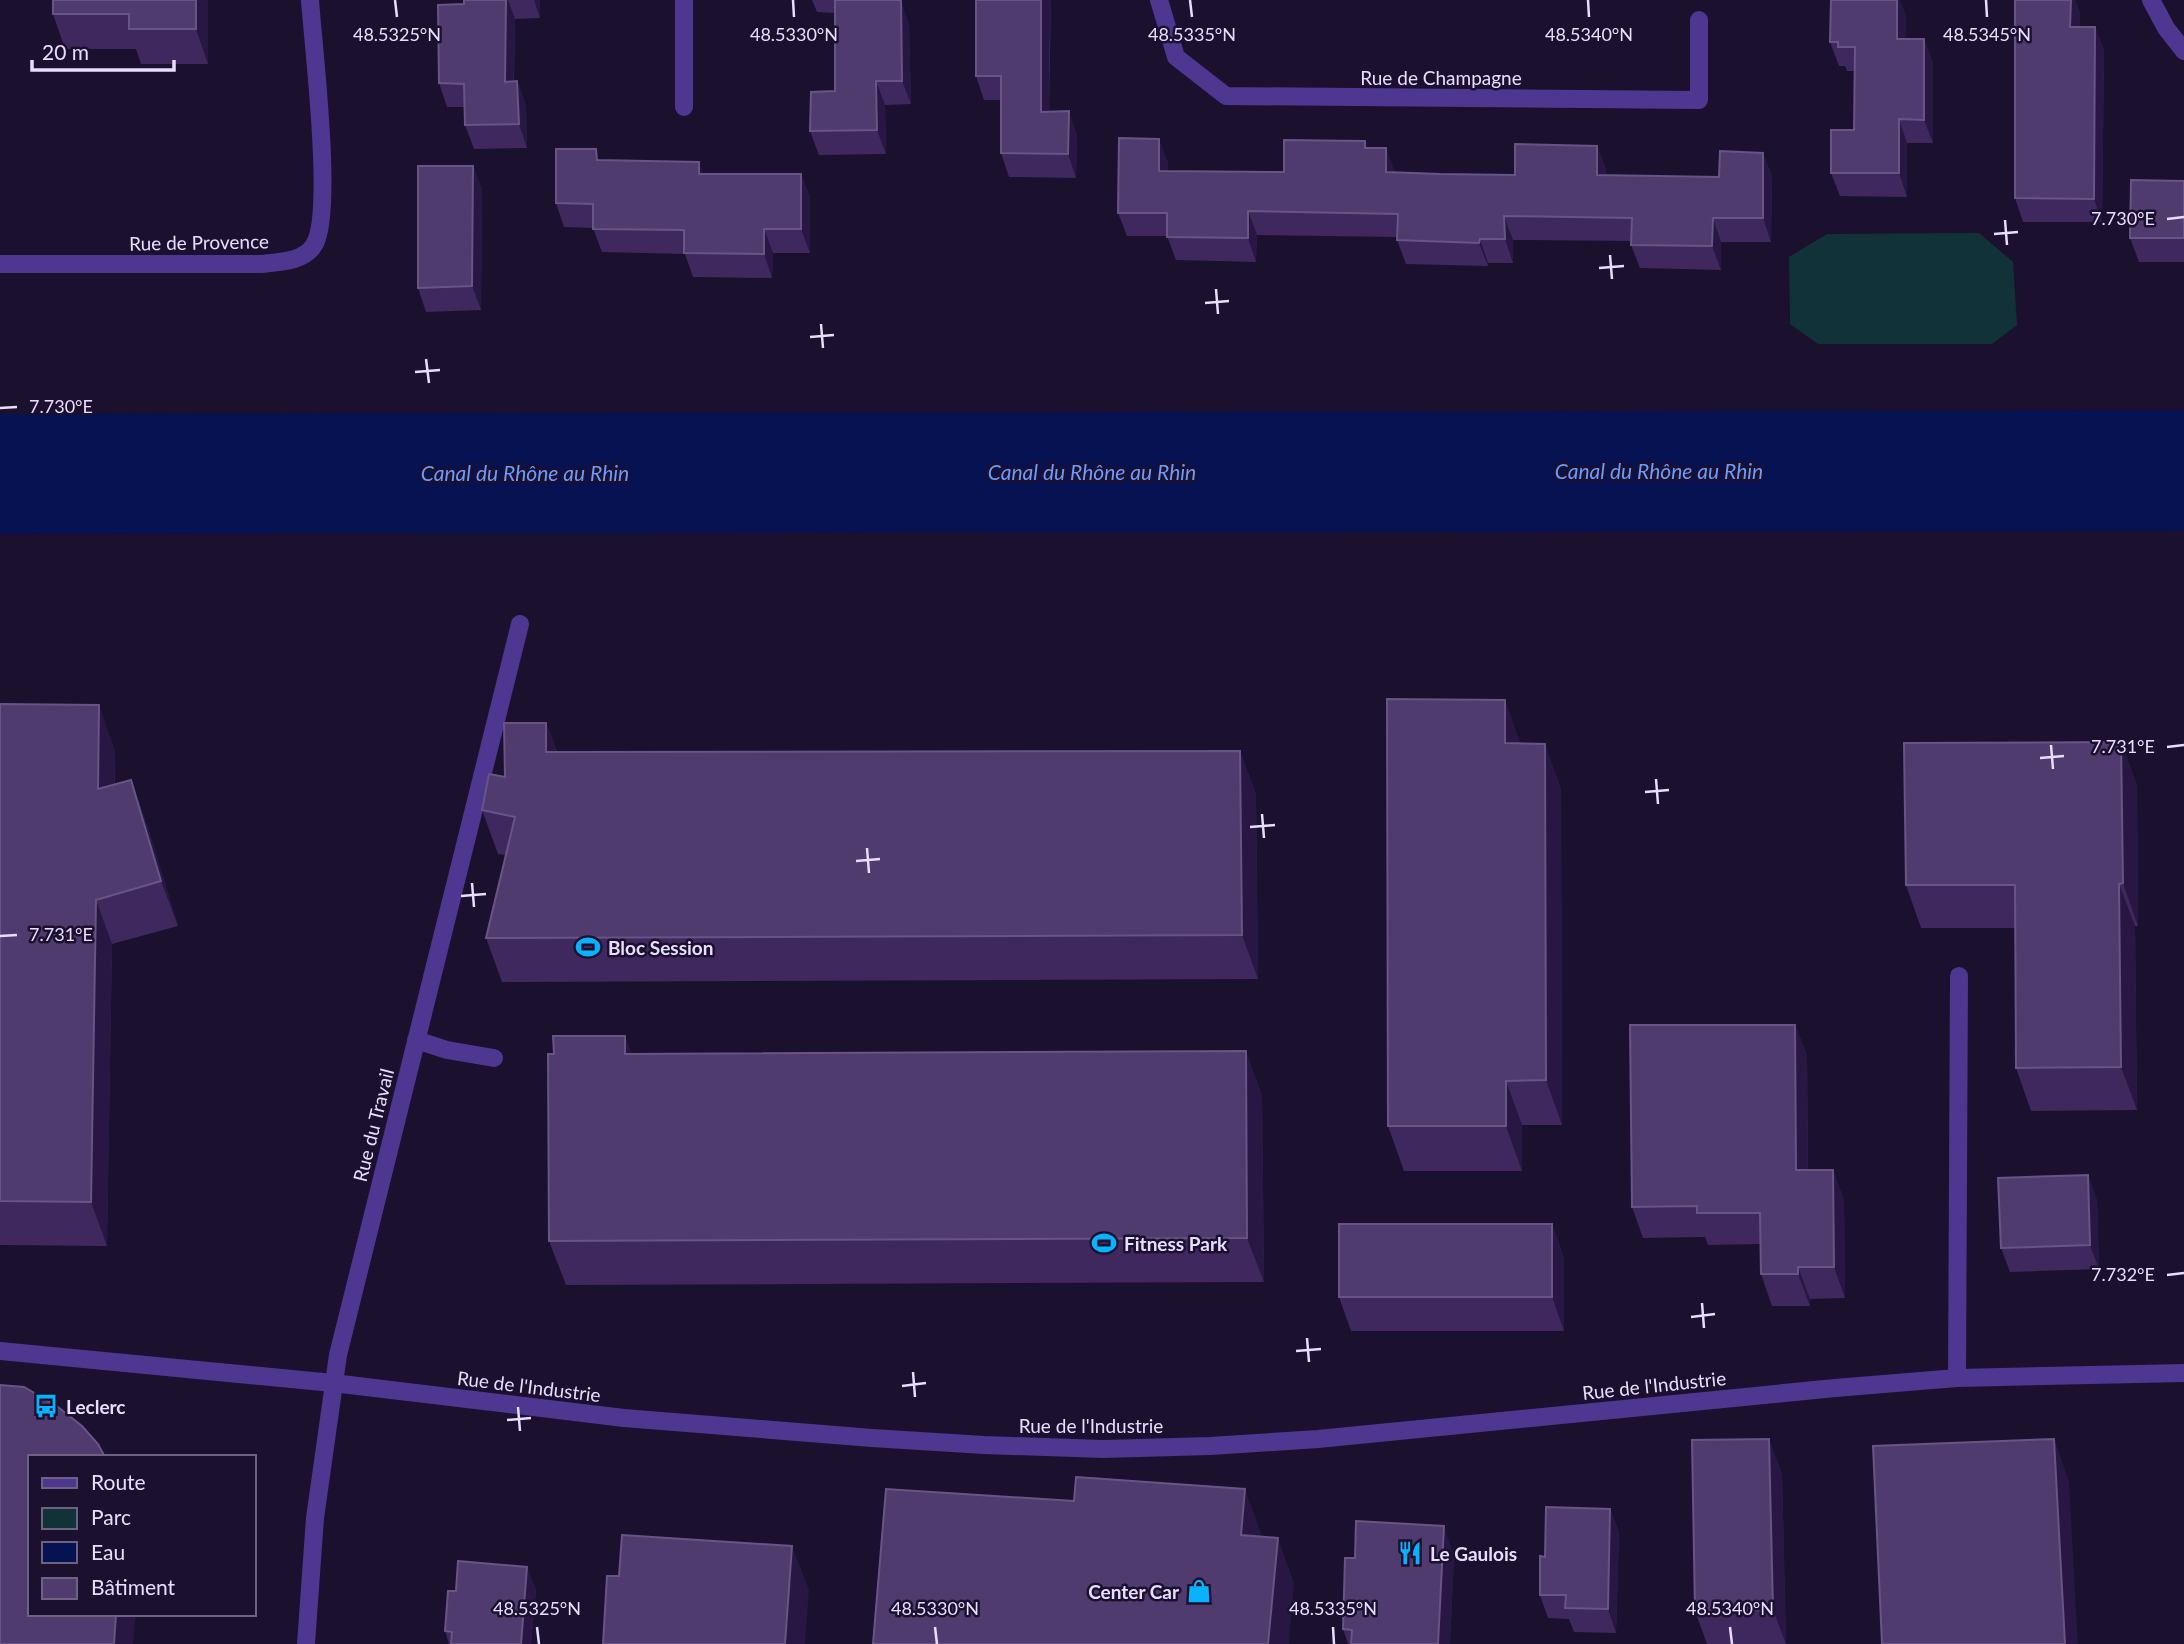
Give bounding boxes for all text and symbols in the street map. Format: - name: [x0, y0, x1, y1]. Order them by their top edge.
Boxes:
- text: 48.5325°N: [353, 23, 441, 45]
- text: 48.5330°N: [750, 23, 838, 45]
- text: 48.5335°N: [1148, 23, 1236, 45]
- text: 48.5340°N: [1545, 23, 1633, 45]
- text: 48.5345°N: [1943, 23, 2031, 45]
- scale bar: [32, 28, 173, 72]
- text: 20 m: [42, 39, 89, 64]
- street label: Rue de Champagne: [1360, 66, 1522, 89]
- text: 7.730°E: [2091, 207, 2155, 229]
- street label: Rue de Provence: [129, 229, 269, 255]
- text: 7.730°E: [29, 395, 93, 417]
- water label: Canal du Rhône au Rhin: [1555, 458, 1763, 483]
- water label: Canal du Rhône au Rhin: [988, 459, 1196, 484]
- water label: Canal du Rhône au Rhin: [421, 460, 629, 485]
- text: 7.731°E: [2091, 735, 2155, 757]
- text: 7.731°E: [29, 923, 93, 945]
- sports icon: Bloc Session: [574, 933, 602, 961]
- place label: Bloc Session: [608, 936, 713, 959]
- street label: Rue du Travail: [348, 1066, 398, 1184]
- sports icon: Fitness Park: [1090, 1229, 1118, 1257]
- place label: Fitness Park: [1124, 1232, 1228, 1255]
- text: 7.732°E: [2091, 1263, 2155, 1285]
- street label: Rue de l'Industrie: [456, 1366, 602, 1406]
- street label: Rue de l'Industrie: [1581, 1366, 1727, 1404]
- bus stop icon: Leclerc: [32, 1392, 60, 1420]
- place label: Leclerc: [66, 1395, 126, 1418]
- street label: Rue de l'Industrie: [1019, 1414, 1163, 1437]
- legend: [28, 1455, 256, 1616]
- text: Route: [91, 1469, 146, 1494]
- text: Parc: [91, 1504, 131, 1529]
- text: Eau: [91, 1539, 125, 1564]
- restaurant icon: Le Gaulois: [1396, 1539, 1424, 1567]
- place label: Le Gaulois: [1430, 1542, 1517, 1565]
- text: Bâtiment: [91, 1574, 176, 1599]
- shop icon: Center Car: [1185, 1577, 1213, 1605]
- place label: Center Car: [1088, 1580, 1180, 1603]
- text: 48.5325°N: [493, 1597, 581, 1619]
- text: 48.5330°N: [891, 1597, 979, 1619]
- text: 48.5335°N: [1289, 1597, 1377, 1619]
- text: 48.5340°N: [1686, 1597, 1774, 1619]

